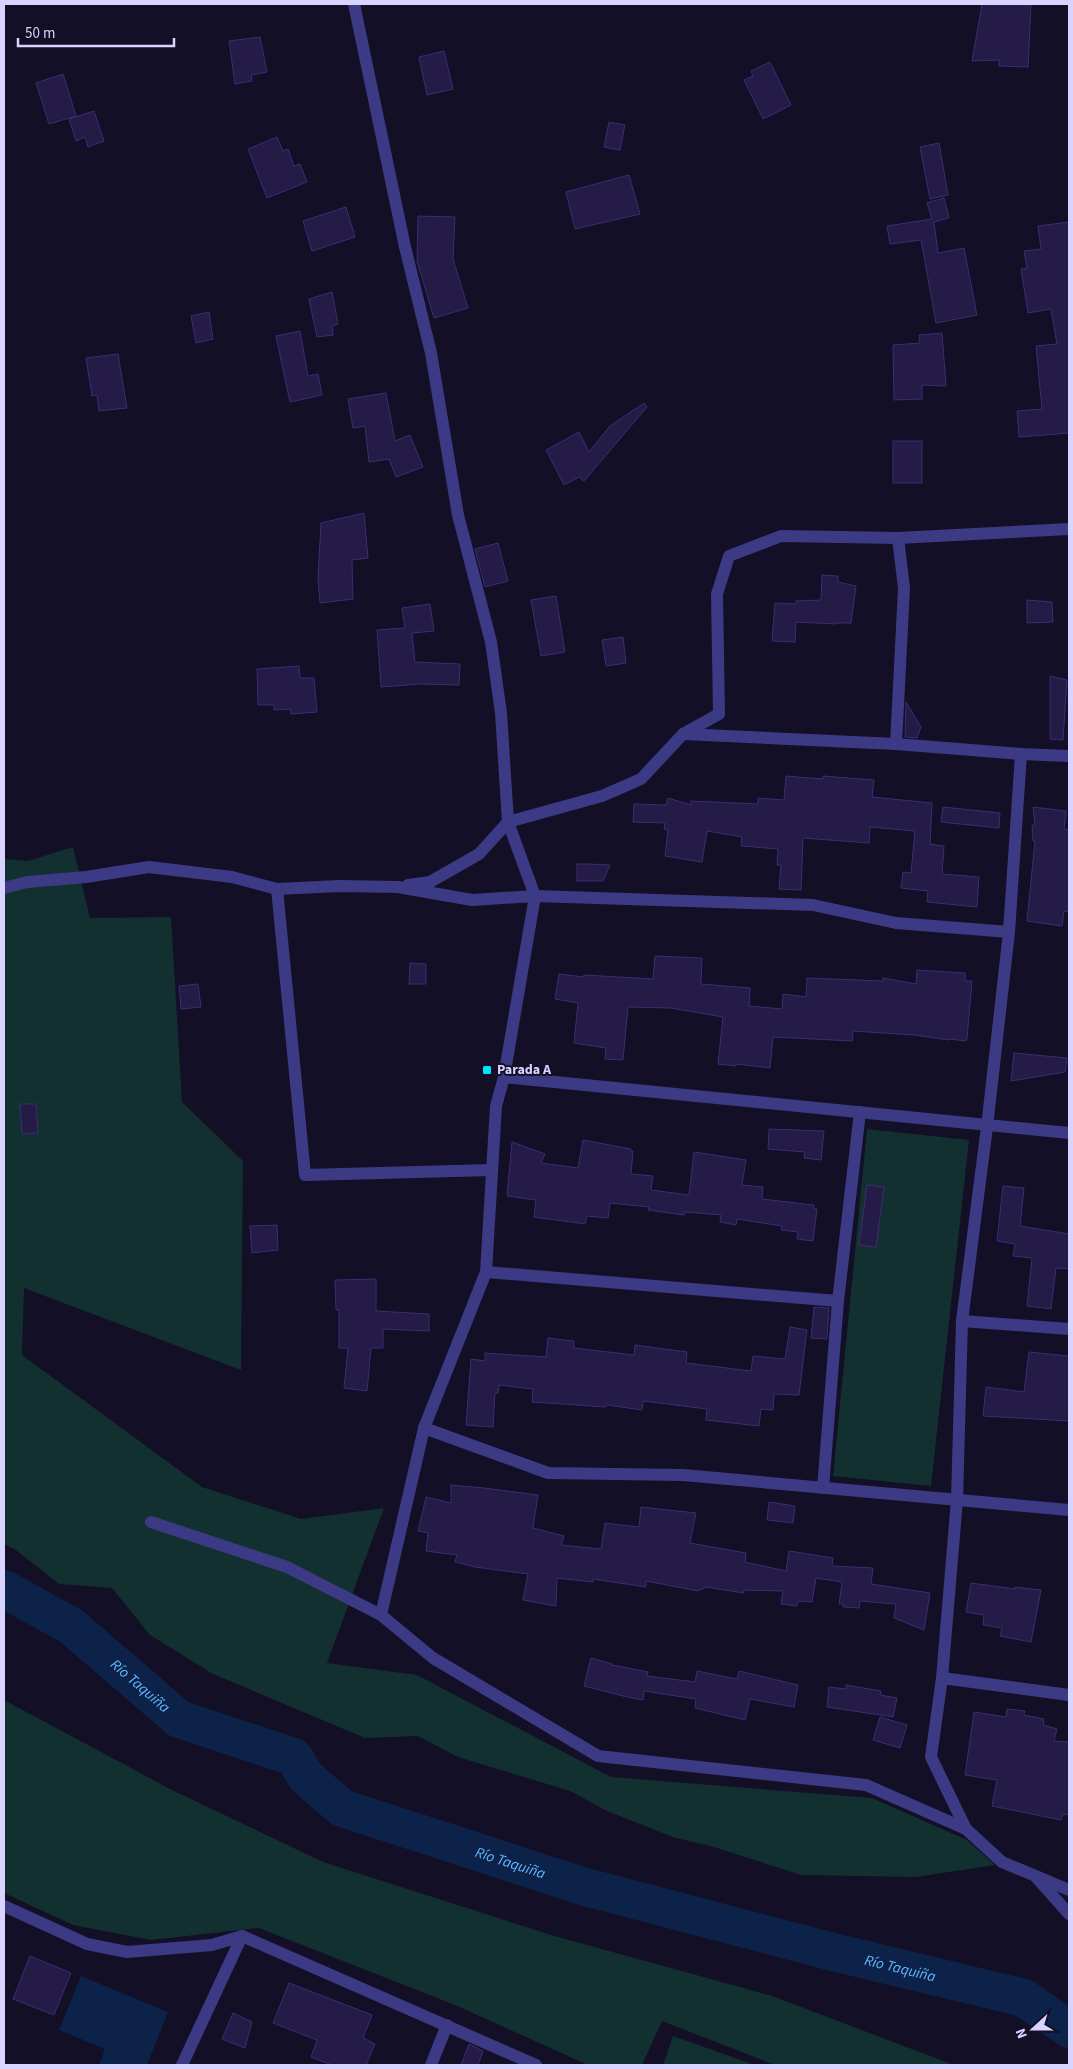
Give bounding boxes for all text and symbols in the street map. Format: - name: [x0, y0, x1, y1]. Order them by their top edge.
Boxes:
- scale bar: [18, 15, 174, 47]
- text: 50 m: [25, 23, 55, 44]
- place label: Parada A: [497, 1060, 552, 1080]
- marker: Parada A: [481, 1064, 493, 1076]
- water label: Río Taquiña: [106, 1654, 175, 1717]
- water label: Río Taquiña: [473, 1842, 548, 1884]
- water label: Río Taquiña: [862, 1949, 938, 1987]
- north arrow: [1008, 2004, 1058, 2054]
- text: N: [1011, 2025, 1033, 2041]

